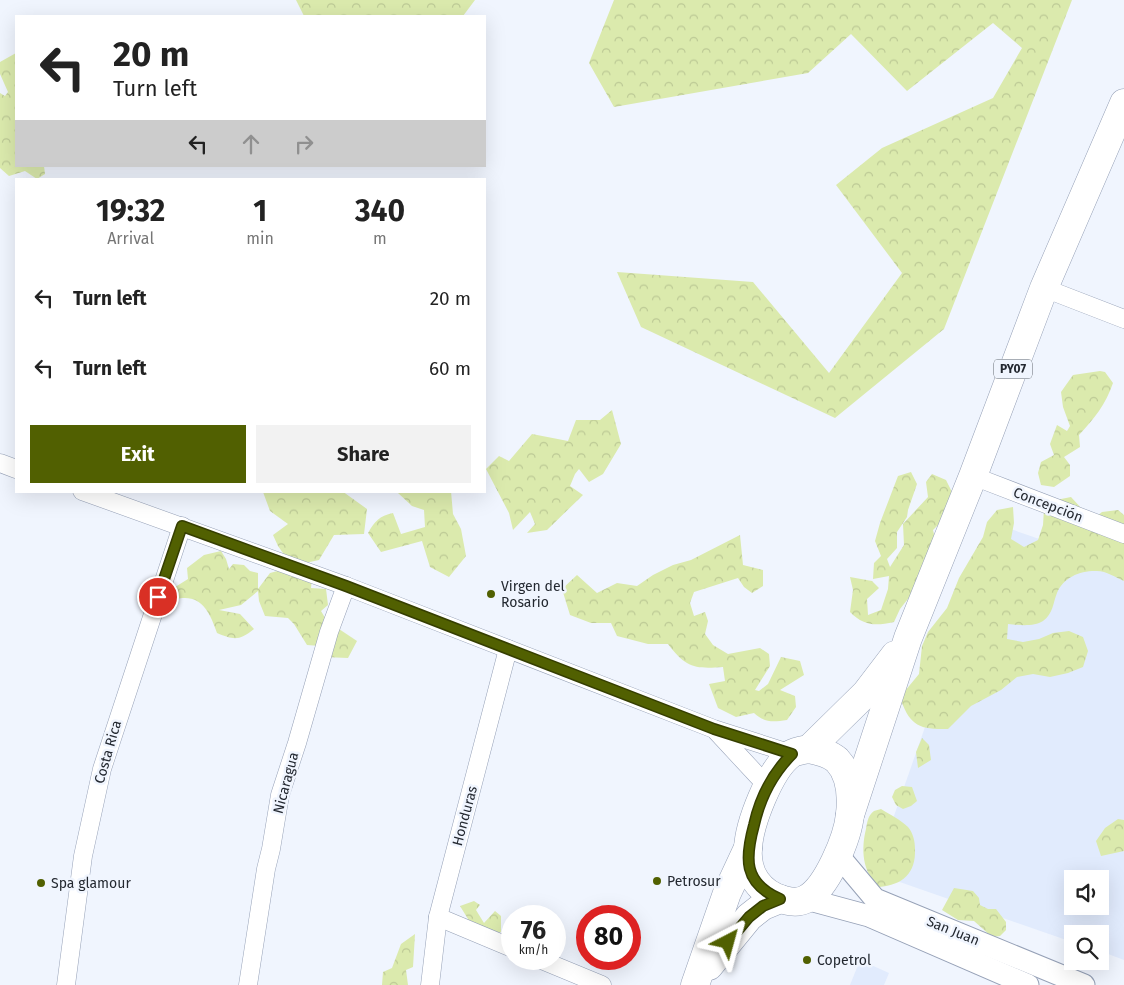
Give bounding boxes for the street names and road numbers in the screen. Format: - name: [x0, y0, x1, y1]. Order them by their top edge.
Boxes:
- road number: PY07: [994, 359, 1032, 378]
- street label: Concepción: [1011, 484, 1085, 526]
- street label: Costa Rica: [91, 718, 125, 786]
- street label: Nicaragua: [270, 750, 302, 816]
- street label: Honduras: [449, 784, 481, 848]
- street label: San Juan: [924, 913, 982, 949]

